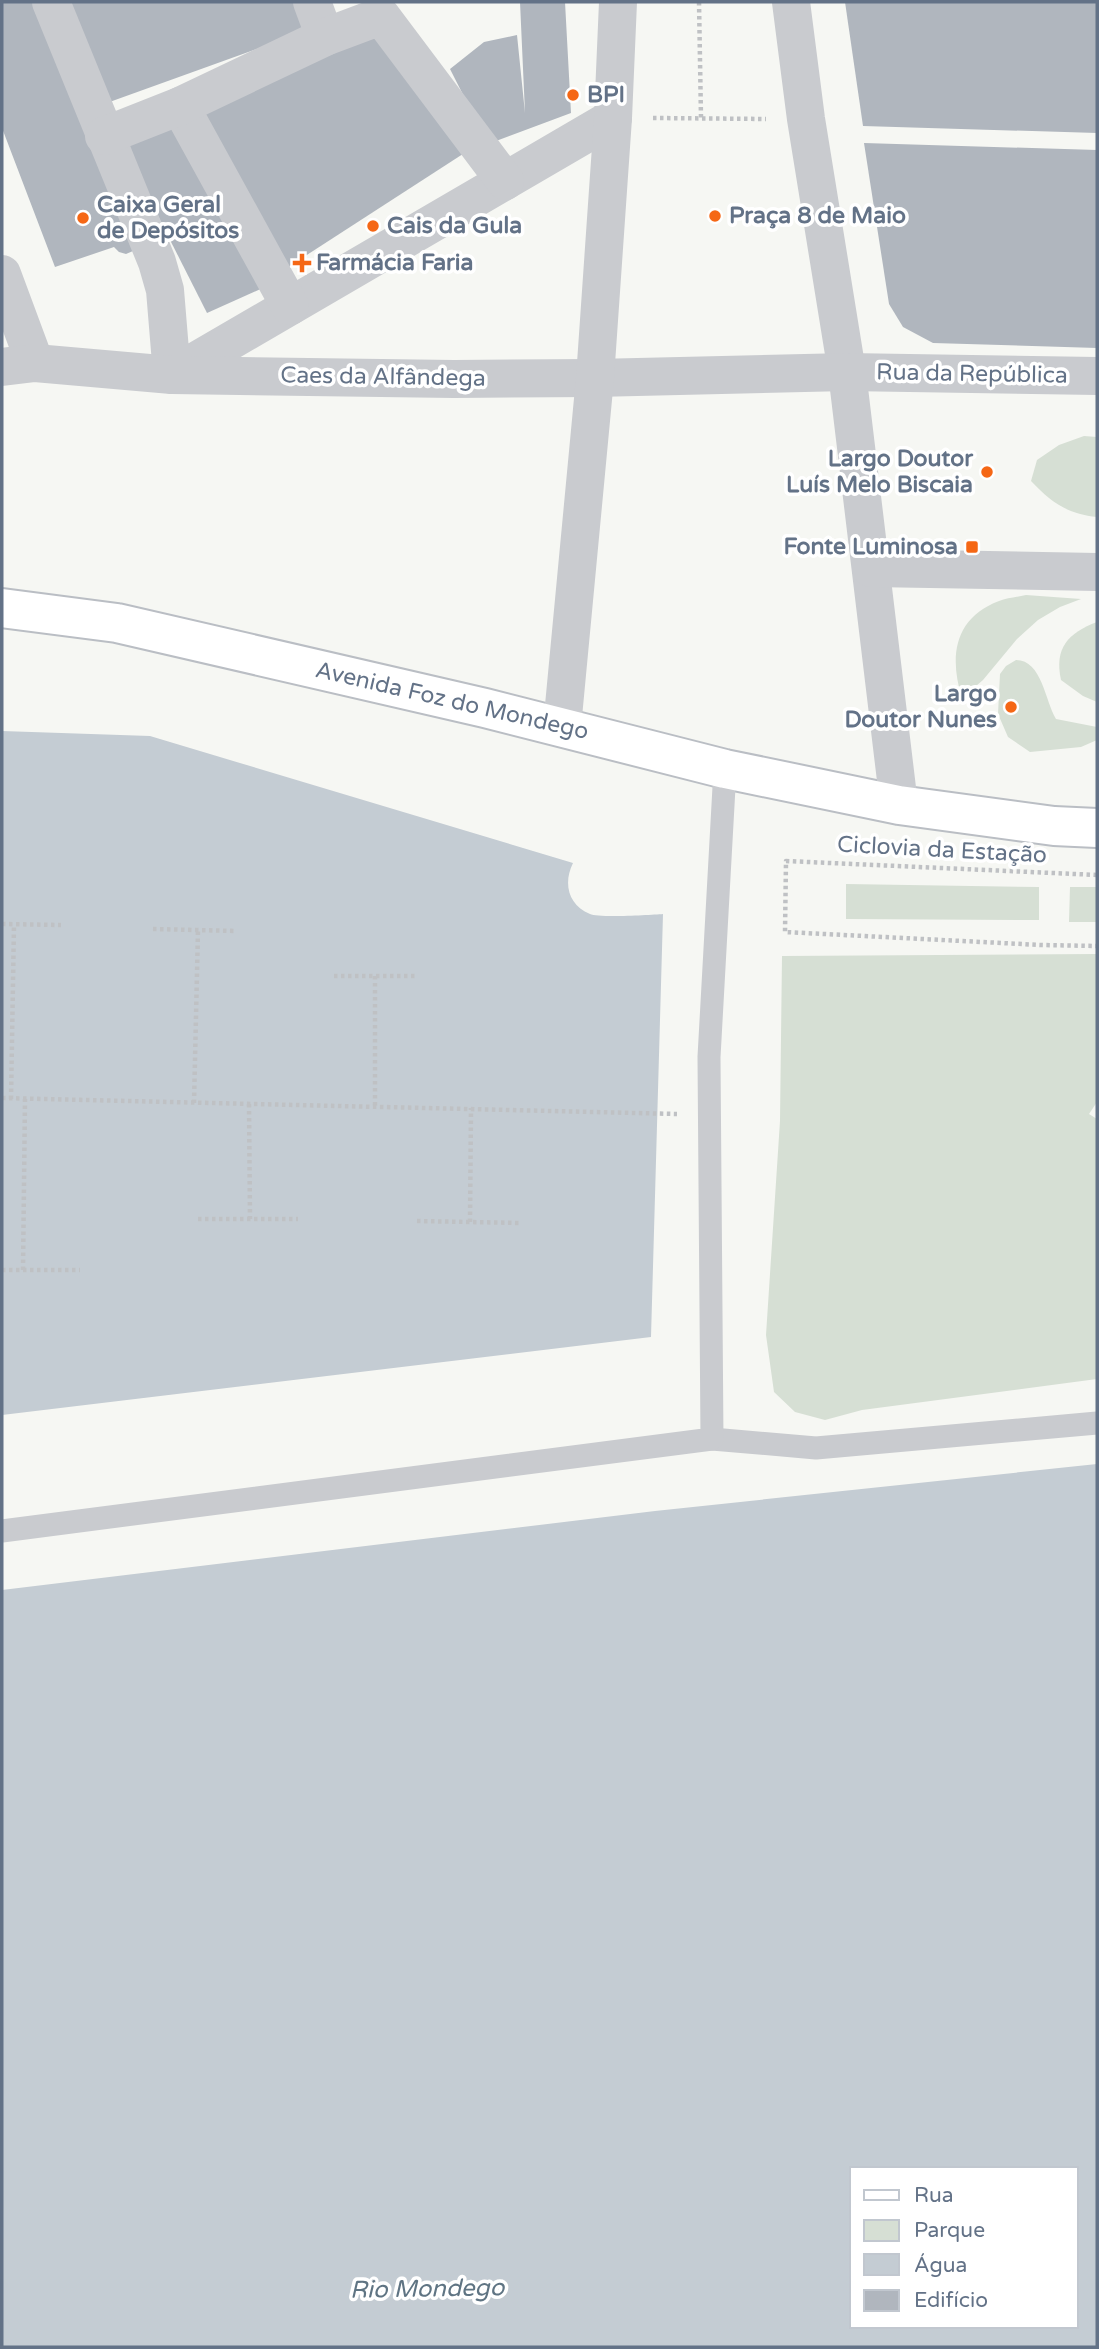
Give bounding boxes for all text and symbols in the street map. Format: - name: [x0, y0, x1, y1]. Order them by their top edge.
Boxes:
- place label: BPI: [587, 81, 625, 109]
- marker: BPI: [565, 87, 581, 103]
- place label: Caixa Geral de Depósitos: [97, 191, 239, 245]
- place label: Praça 8 de Maio: [729, 202, 906, 230]
- marker: Praça 8 de Maio: [707, 208, 723, 224]
- marker: Caixa Geral de Depósitos: [75, 210, 91, 226]
- place label: Cais da Gula: [387, 212, 522, 240]
- marker: Cais da Gula: [365, 218, 381, 234]
- place label: Farmácia Faria: [316, 249, 474, 277]
- marker: Farmácia Faria: [294, 255, 310, 271]
- street label: Rua da República: [876, 358, 1068, 390]
- street label: Caes da Alfândega: [280, 361, 486, 393]
- place label: Largo Doutor Luís Melo Biscaia: [786, 445, 974, 499]
- marker: Largo Doutor Luís Melo Biscaia: [979, 464, 995, 480]
- place label: Fonte Luminosa: [784, 533, 958, 561]
- marker: Fonte Luminosa: [964, 539, 980, 555]
- street label: Avenida Foz do Mondego: [313, 656, 591, 746]
- place label: Largo Doutor Nunes: [845, 680, 997, 734]
- marker: Largo Doutor Nunes: [1003, 699, 1019, 715]
- street label: Ciclovia da Estação: [836, 831, 1048, 869]
- legend: [850, 2167, 1078, 2328]
- text: Rua: [914, 2183, 954, 2208]
- text: Parque: [914, 2218, 985, 2243]
- text: Água: [914, 2253, 967, 2278]
- water label: Rio Mondego: [350, 2273, 506, 2305]
- text: Edifício: [914, 2288, 988, 2313]

